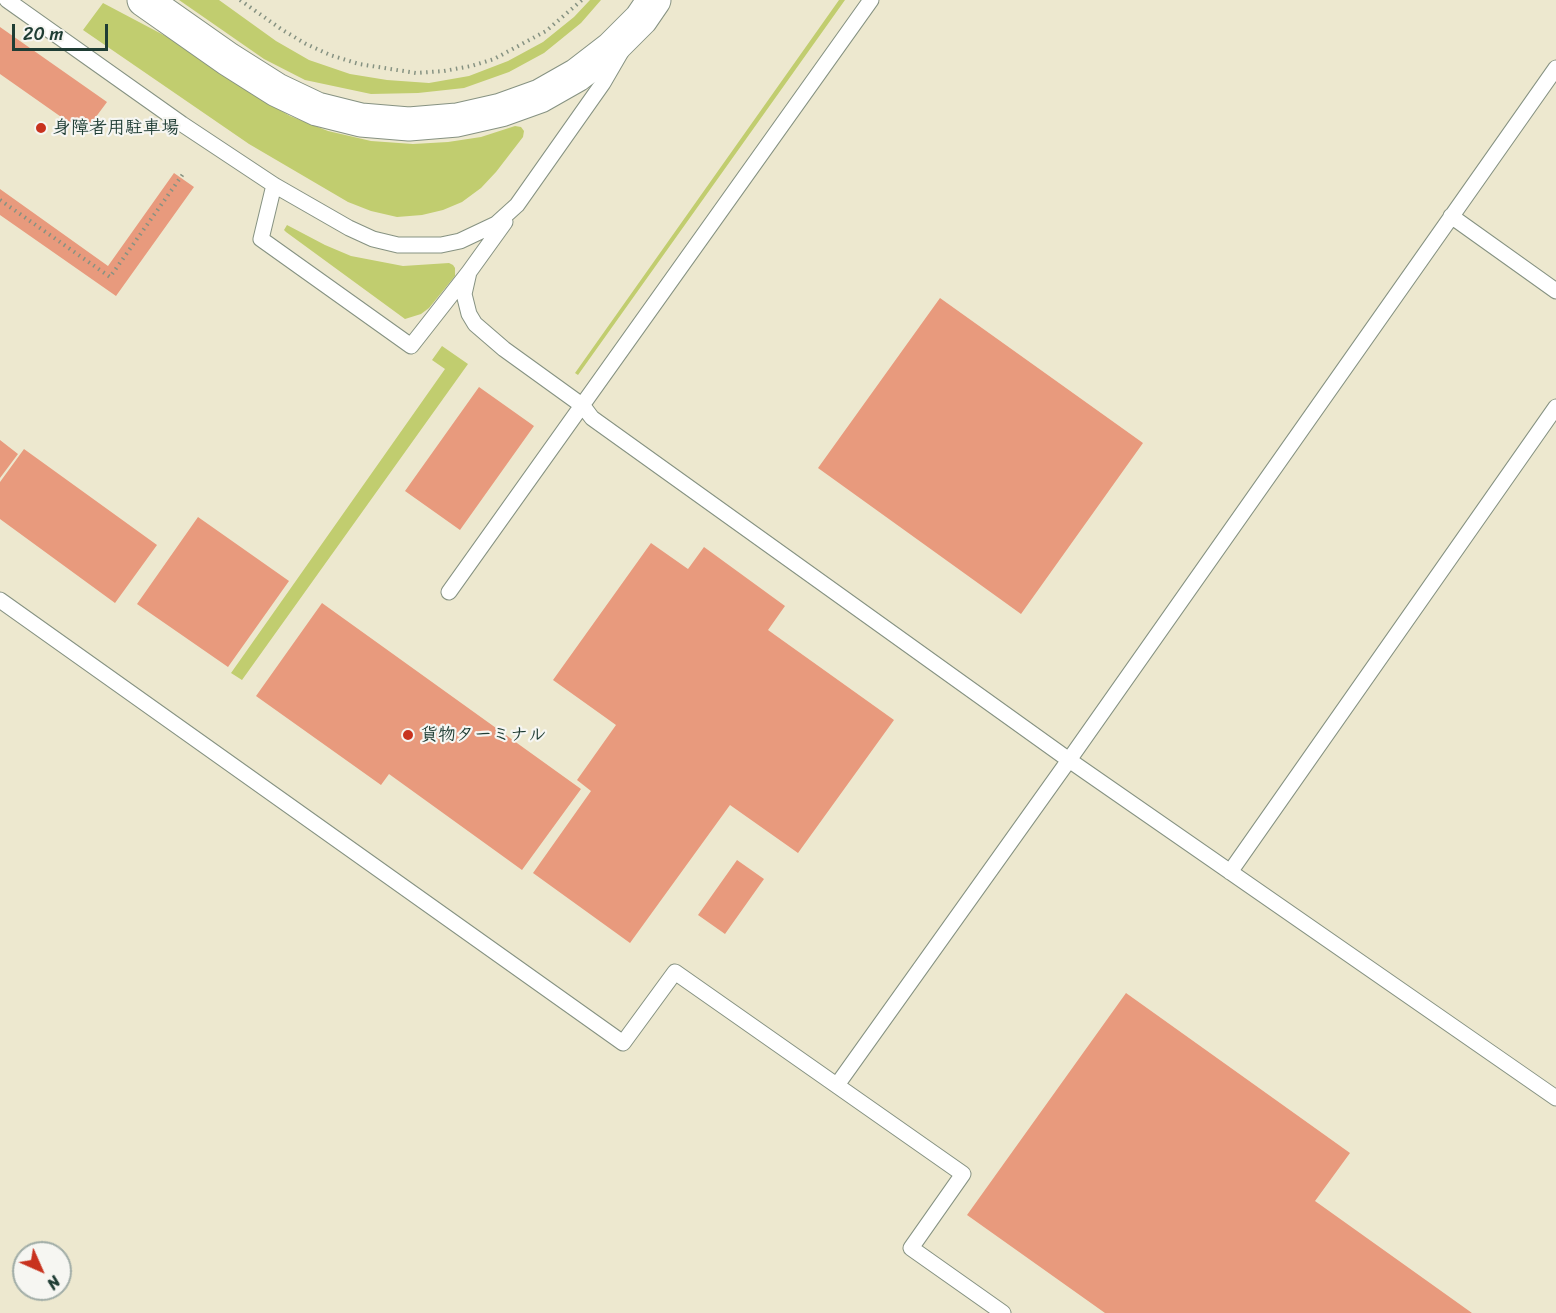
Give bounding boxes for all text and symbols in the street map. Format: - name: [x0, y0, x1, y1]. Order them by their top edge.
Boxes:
- scale bar: [15, 12, 111, 50]
- text: 20 m: [23, 18, 63, 50]
- place label: 身障者用駐車場: [53, 117, 179, 139]
- marker: 身障者用駐車場: [34, 121, 48, 135]
- place label: 貨物ターミナル: [420, 724, 546, 746]
- marker: 貨物ターミナル: [401, 728, 415, 742]
- north arrow: [12, 1241, 72, 1301]
- text: N: [39, 1268, 68, 1297]

